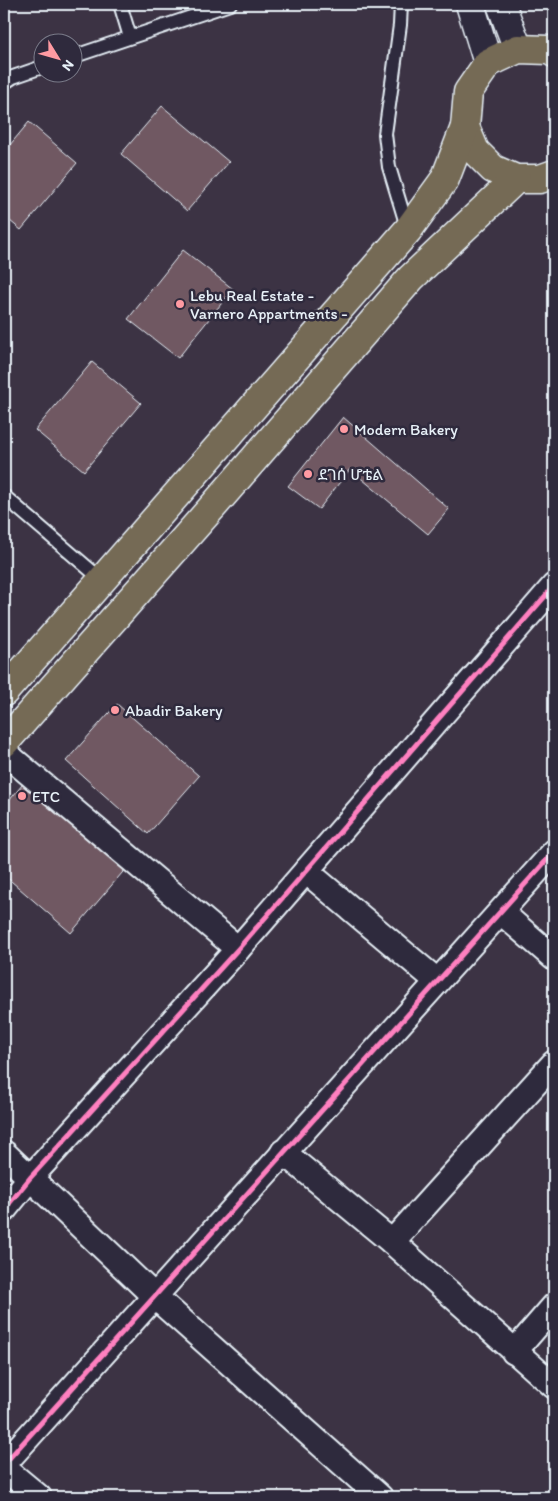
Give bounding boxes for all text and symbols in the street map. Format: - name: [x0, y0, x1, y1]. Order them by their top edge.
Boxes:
- north arrow: [32, 32, 82, 82]
- text: N: [58, 57, 78, 74]
- place label: Lebu Real Estate - Varnero Appartments -: [190, 286, 348, 323]
- marker: Lebu Real Estate - Varnero Appartments -: [174, 298, 186, 310]
- place label: Modern Bakery: [354, 420, 458, 439]
- marker: Modern Bakery: [338, 423, 350, 435]
- place label: ደገሰ ሆቴል: [318, 465, 384, 484]
- marker: ደገሰ ሆቴል: [302, 468, 314, 480]
- place label: Abadir Bakery: [125, 701, 223, 720]
- marker: Abadir Bakery: [109, 704, 121, 716]
- place label: ETC: [32, 787, 60, 806]
- marker: ETC: [16, 790, 28, 802]

